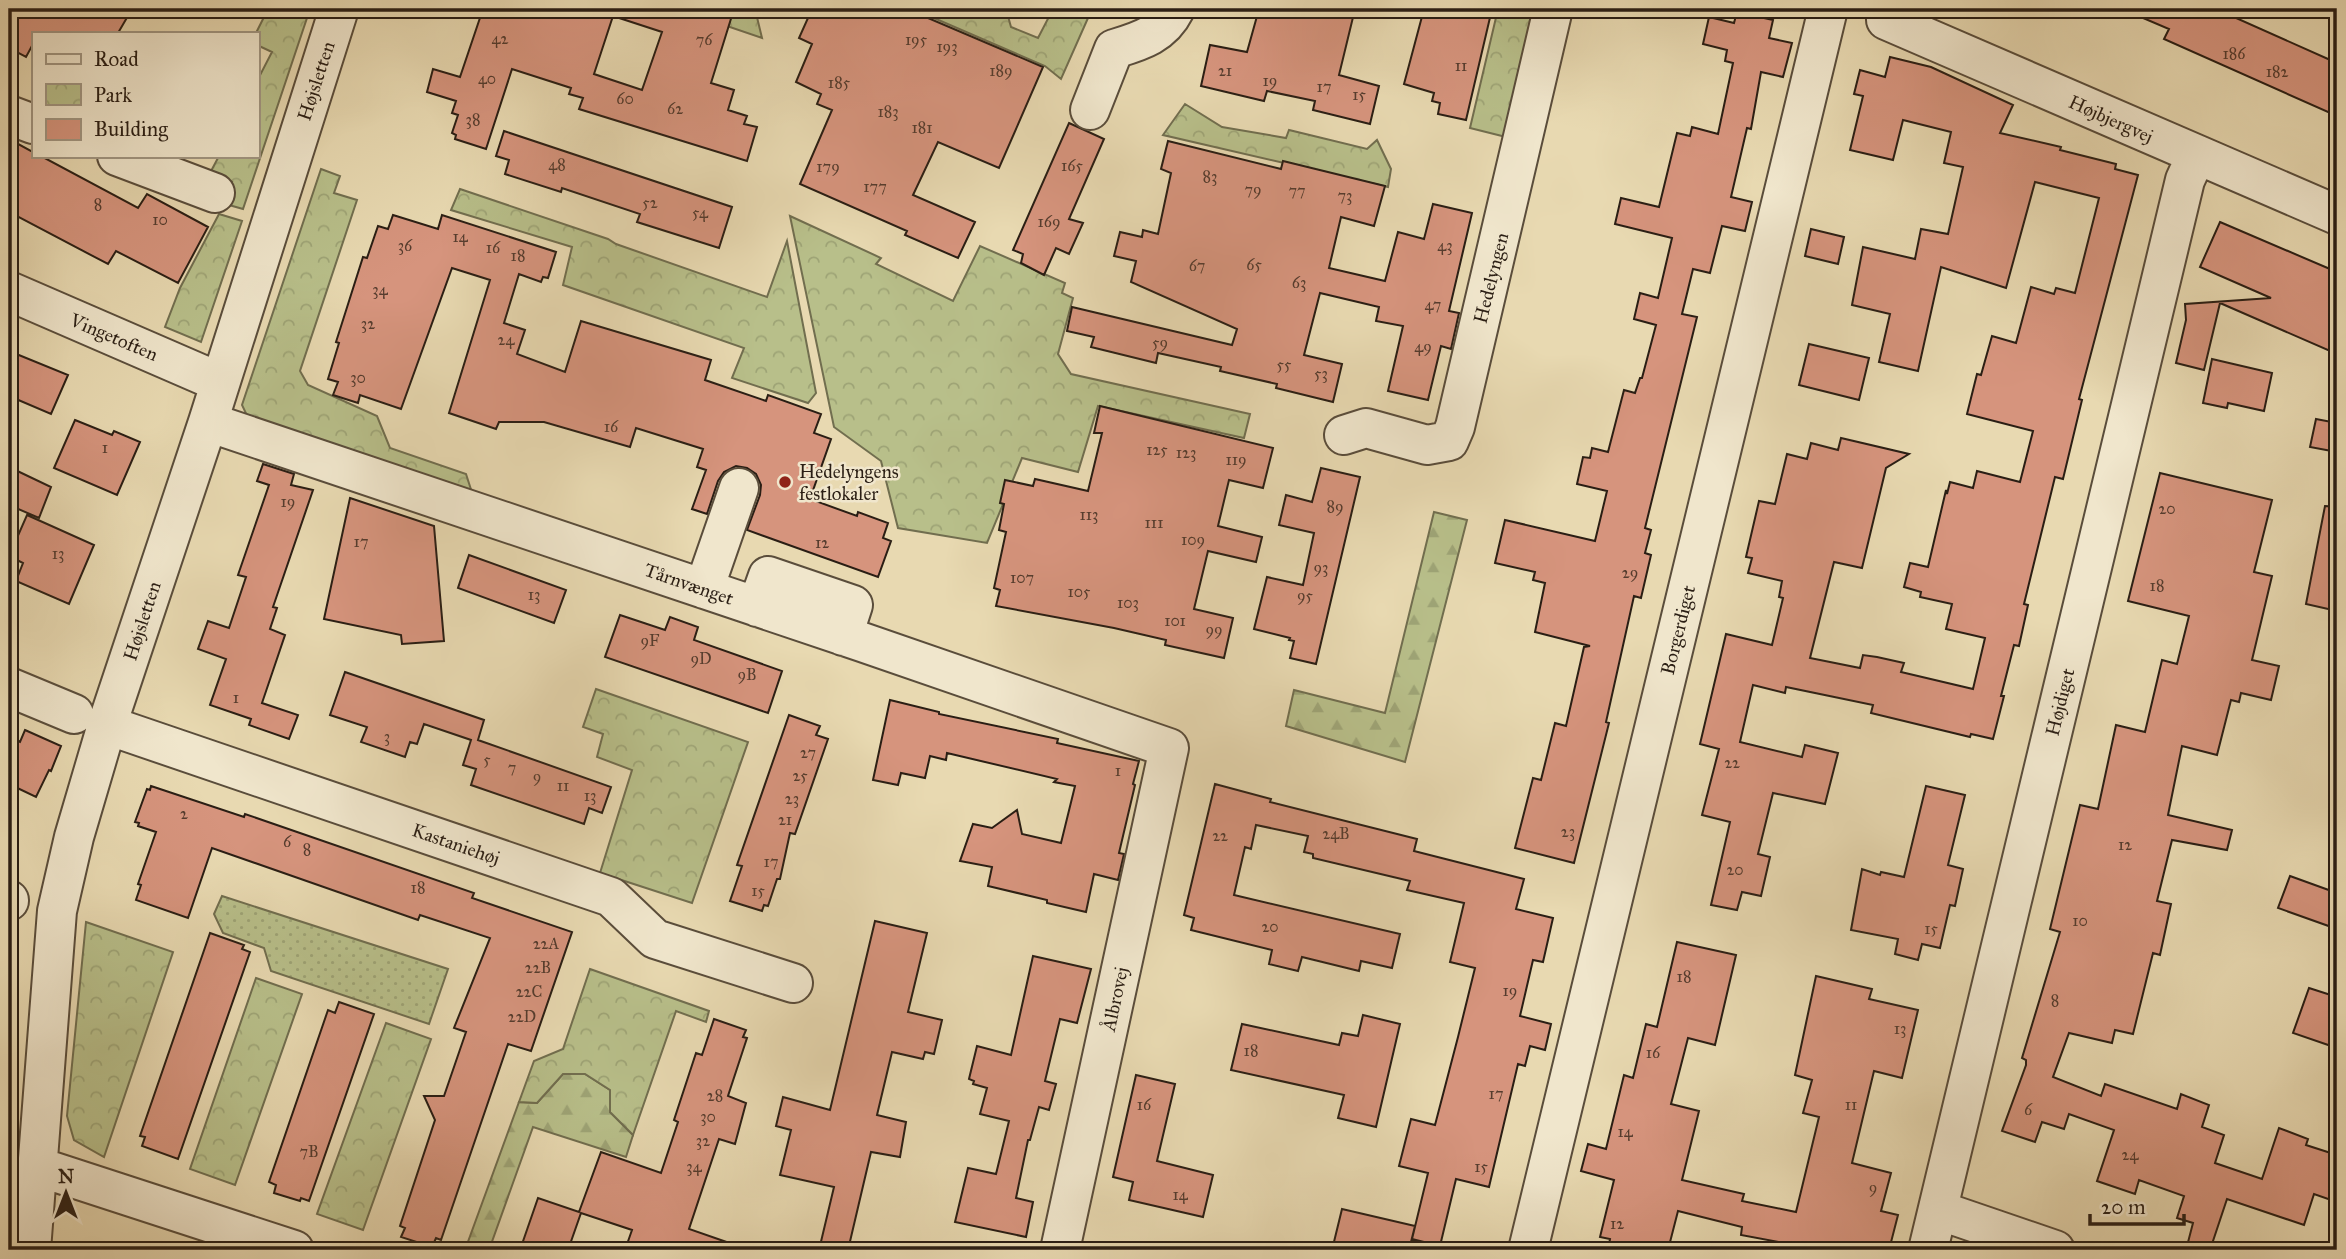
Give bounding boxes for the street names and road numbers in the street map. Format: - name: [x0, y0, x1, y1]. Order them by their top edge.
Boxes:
- street label: Højsletten: [292, 38, 340, 124]
- street label: Højbjergvej: [2065, 90, 2157, 149]
- street label: Hedelyngen: [1469, 230, 1514, 326]
- street label: Vingetoften: [65, 308, 161, 367]
- street label: Tårnvænget: [641, 558, 737, 611]
- street label: Højsletten: [118, 578, 166, 664]
- street label: Borgerdiget: [1656, 583, 1701, 677]
- street label: Højdiget: [2041, 666, 2081, 738]
- street label: Kastaniehøj: [409, 818, 503, 870]
- street label: Ålbrovej: [1097, 965, 1133, 1034]

